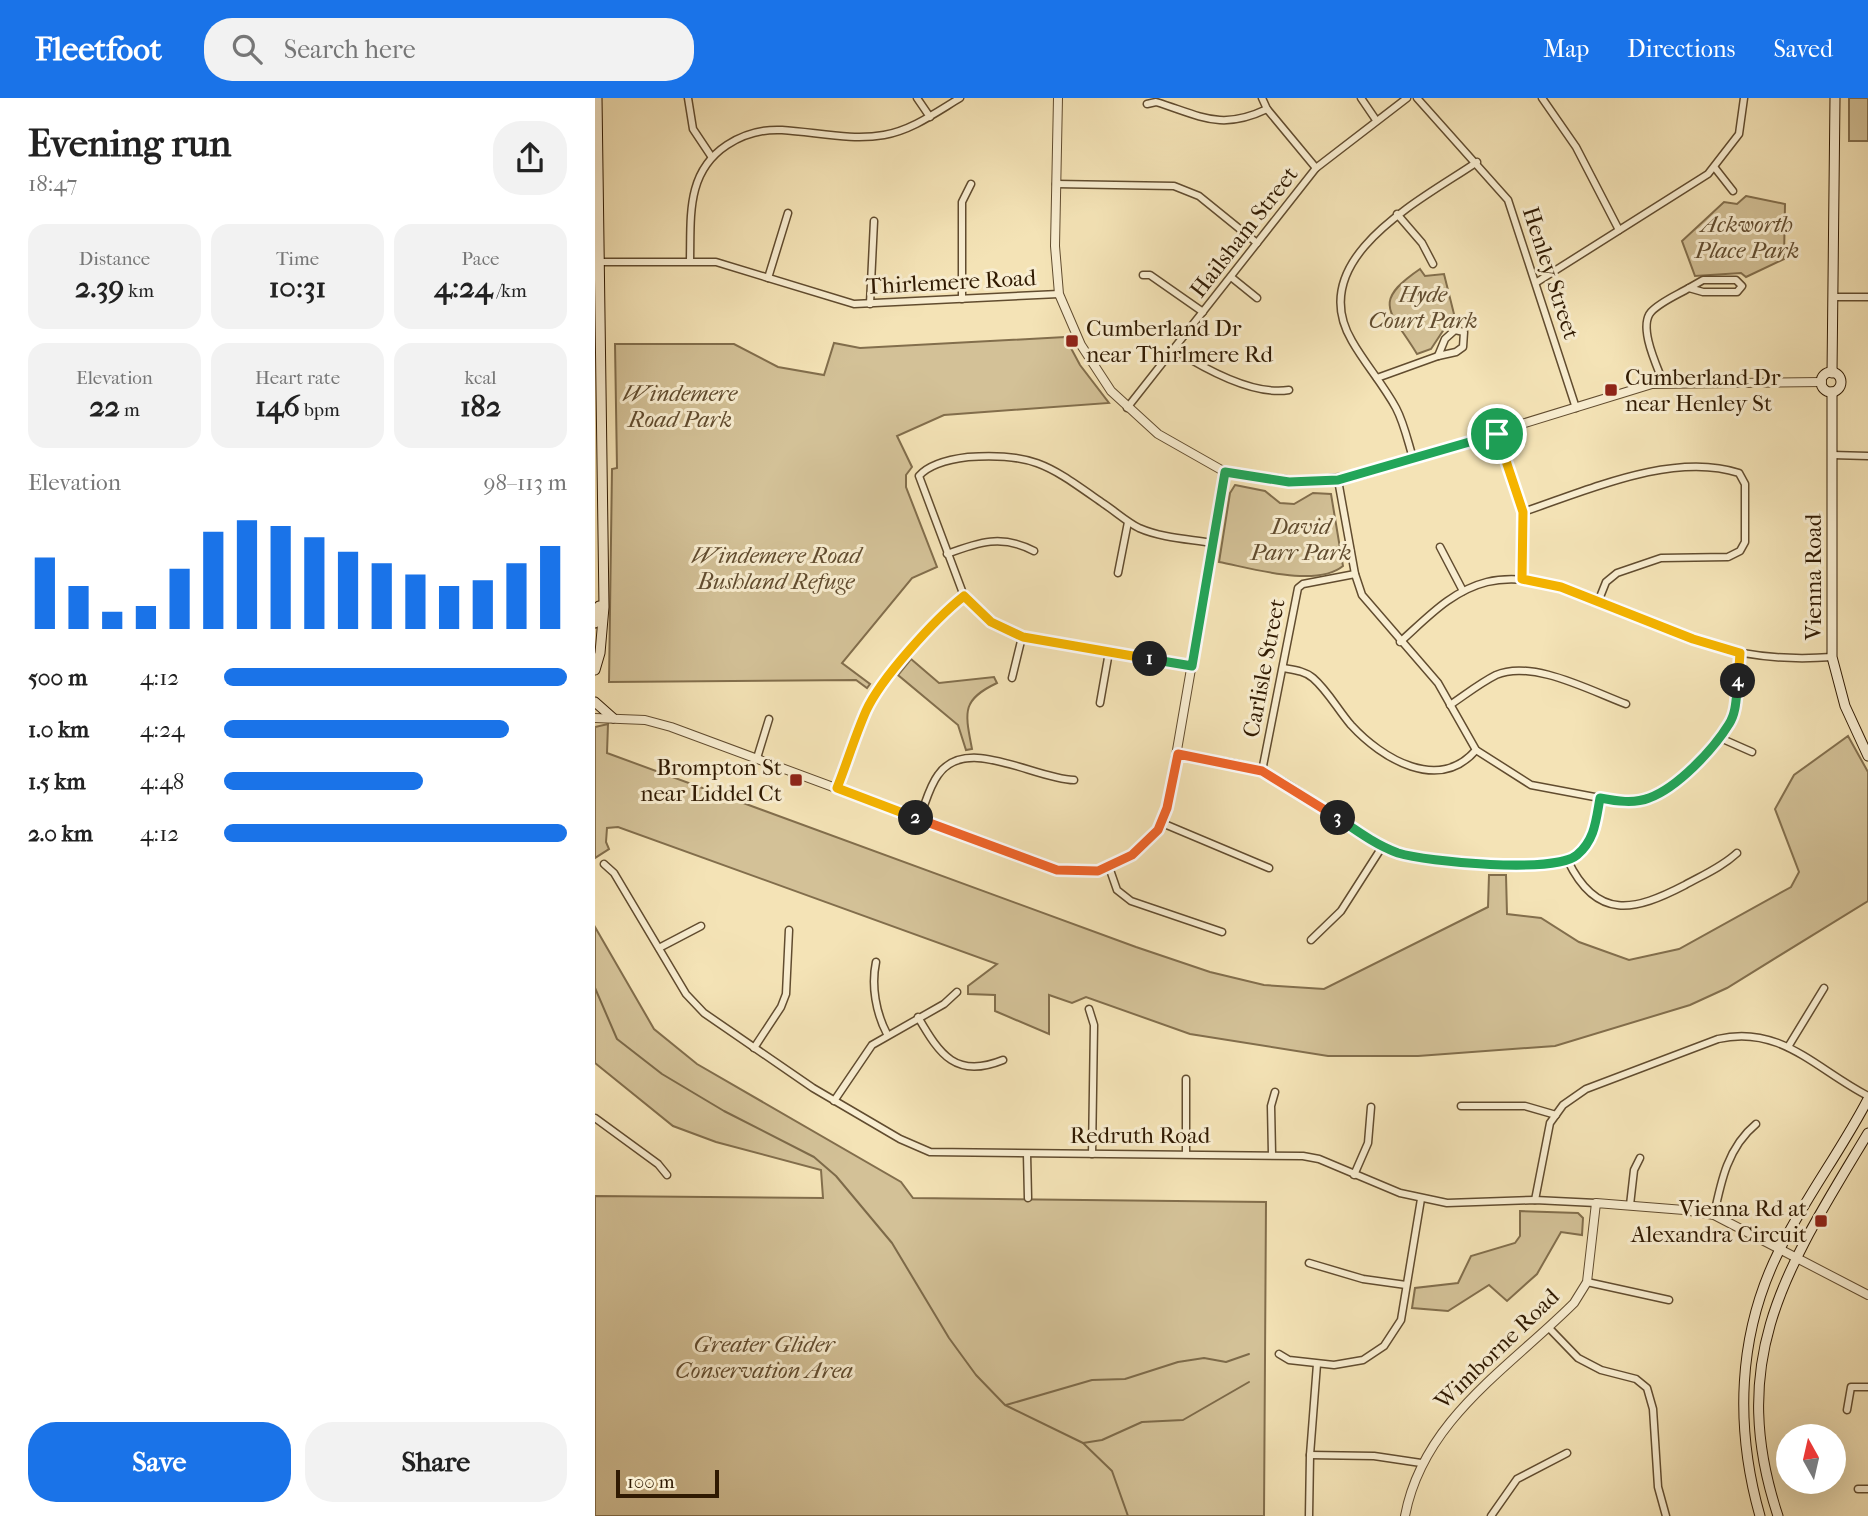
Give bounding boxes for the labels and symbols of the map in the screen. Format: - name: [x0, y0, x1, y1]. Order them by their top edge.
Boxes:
- street label: Hailsham Street: [1185, 161, 1303, 303]
- street label: Henley Street: [1517, 203, 1585, 343]
- park label: Ackworth Place Park: [1694, 211, 1799, 264]
- street label: Thirlemere Road: [865, 264, 1037, 300]
- park label: Hyde Court Park: [1368, 281, 1478, 334]
- place label: Cumberland Dr near Thirlmere Rd: [1086, 315, 1274, 368]
- marker: Cumberland Dr near Thirlmere Rd: [1064, 333, 1080, 349]
- place label: Cumberland Dr near Henley St: [1625, 364, 1781, 417]
- park label: Windemere Road Park: [623, 380, 738, 433]
- marker: Cumberland Dr near Henley St: [1603, 382, 1619, 398]
- pin: [1467, 404, 1527, 464]
- park label: David Parr Park: [1249, 513, 1352, 566]
- street label: Vienna Road: [1800, 513, 1827, 641]
- park label: Windemere Road Bushland Refuge: [691, 542, 864, 595]
- street label: Carlisle Street: [1237, 596, 1291, 740]
- pin: 1: [1133, 642, 1167, 676]
- pin: 4: [1721, 664, 1755, 698]
- place label: Brompton St near Liddel Ct: [640, 754, 782, 807]
- marker: Brompton St near Liddel Ct: [788, 772, 804, 788]
- pin: 2: [899, 800, 933, 836]
- pin: 3: [1321, 800, 1355, 836]
- street label: Redruth Road: [1070, 1122, 1211, 1149]
- place label: Vienna Rd at Alexandra Circuit: [1630, 1195, 1807, 1248]
- marker: Vienna Rd at Alexandra Circuit: [1813, 1213, 1829, 1229]
- street label: Wimborne Road: [1429, 1283, 1565, 1416]
- park label: Greater Glider Conservation Area: [675, 1331, 853, 1384]
- north arrow: [1776, 1424, 1846, 1494]
- scale bar: [616, 1467, 719, 1499]

